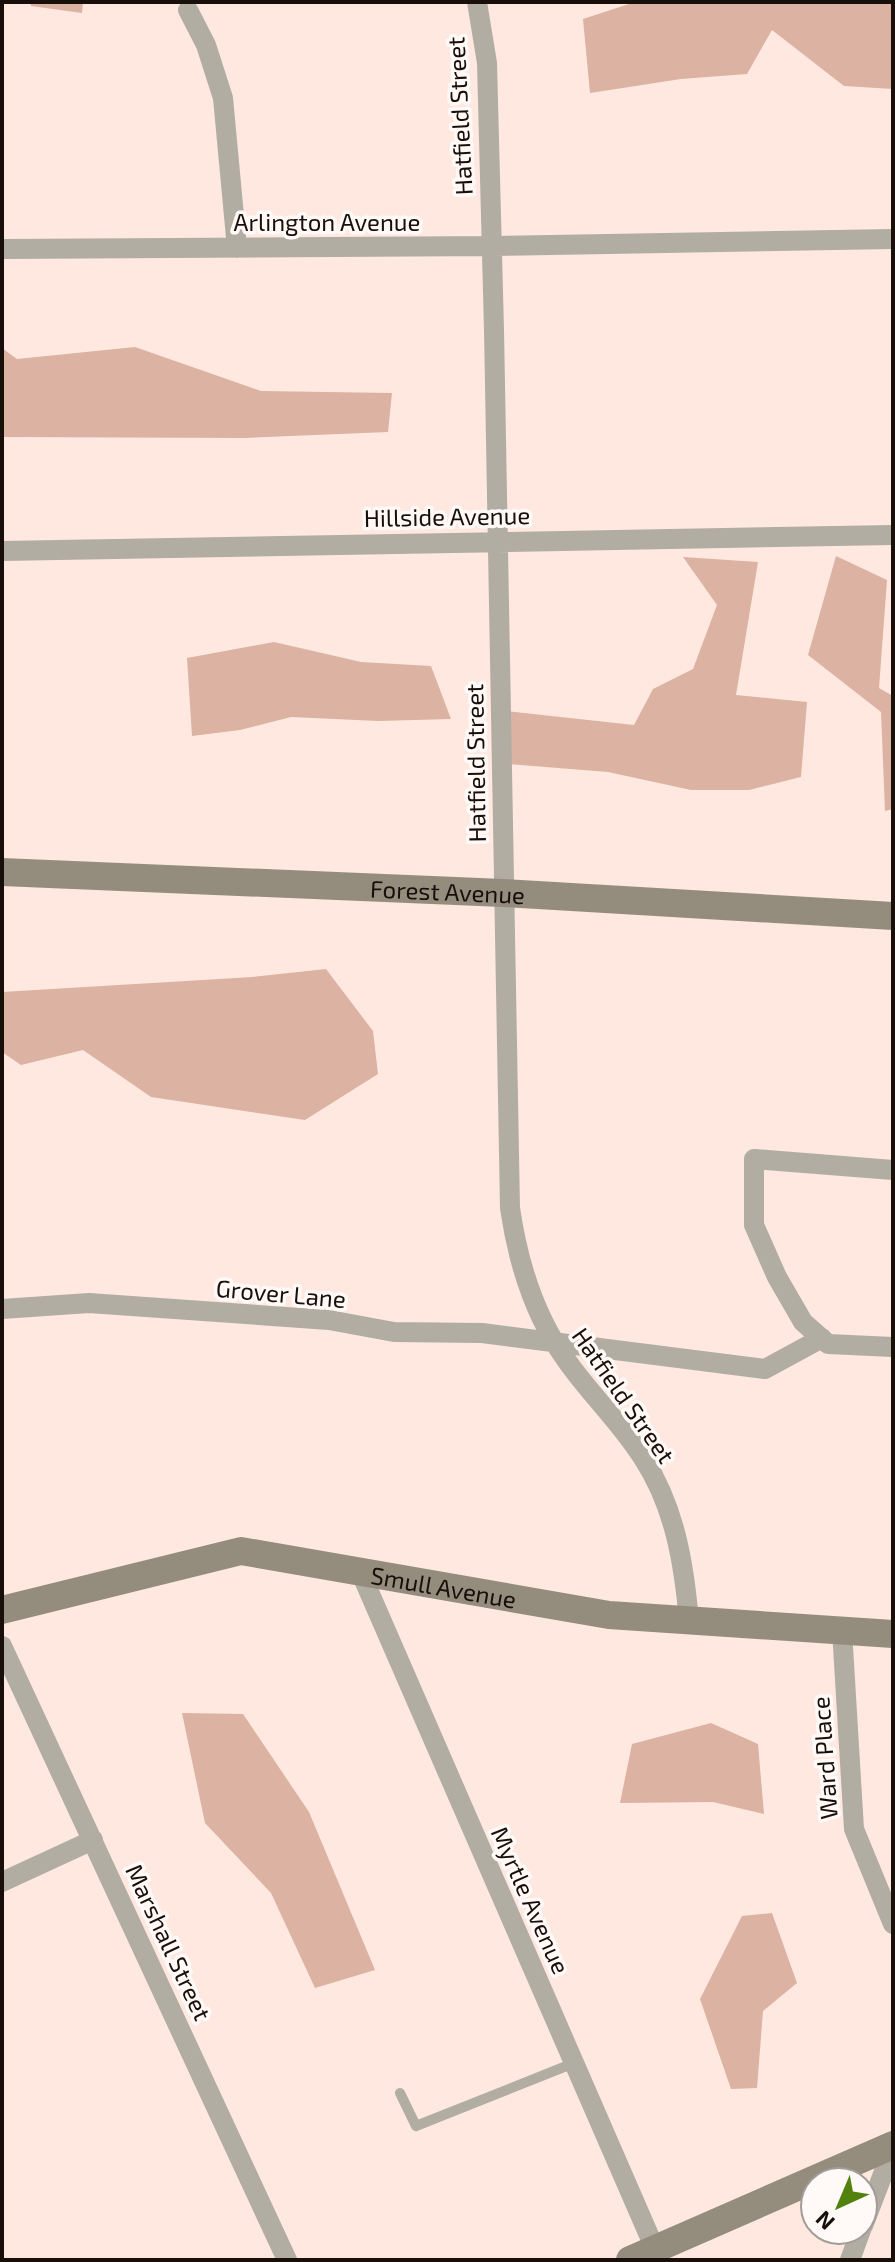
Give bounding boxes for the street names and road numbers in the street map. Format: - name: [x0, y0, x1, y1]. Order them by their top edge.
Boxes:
- street label: Hatfield Street: [440, 36, 478, 196]
- street label: Arlington Avenue: [234, 207, 420, 236]
- street label: Hillside Avenue: [364, 500, 530, 532]
- street label: Hatfield Street: [459, 683, 491, 843]
- street label: Forest Avenue: [370, 873, 526, 909]
- street label: Grover Lane: [215, 1273, 347, 1313]
- street label: Hatfield Street: [567, 1322, 681, 1468]
- street label: Smull Avenue: [369, 1559, 519, 1613]
- street label: Ward Place: [805, 1696, 843, 1820]
- street label: Myrtle Avenue: [486, 1822, 576, 1978]
- street label: Marshall Street: [120, 1859, 218, 2025]

